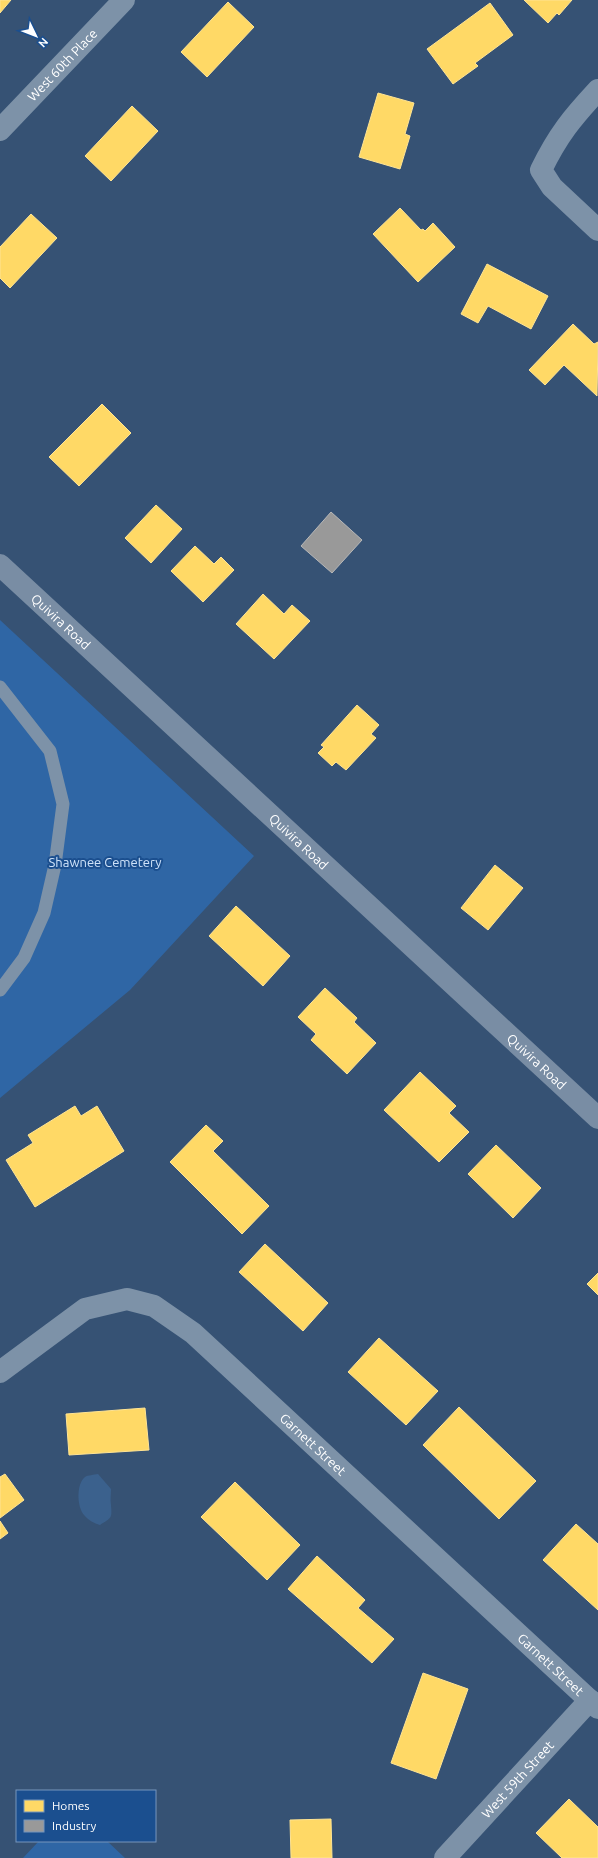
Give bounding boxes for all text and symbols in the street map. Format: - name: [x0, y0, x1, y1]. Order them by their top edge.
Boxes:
- north arrow: [16, 16, 56, 56]
- street label: West 60th Place: [25, 26, 100, 104]
- text: N: [36, 36, 51, 50]
- street label: Quivira Road: [28, 591, 93, 652]
- street label: Quivira Road: [266, 811, 331, 872]
- park label: Shawnee Cemetery: [48, 855, 162, 869]
- street label: Quivira Road: [504, 1031, 569, 1092]
- street label: Garnett Street: [277, 1410, 349, 1478]
- street label: Garnett Street: [515, 1631, 587, 1698]
- street label: West 59th Street: [479, 1738, 556, 1820]
- legend: [16, 1790, 156, 1842]
- text: Homes: [52, 1799, 90, 1812]
- text: Industry: [52, 1819, 97, 1832]

